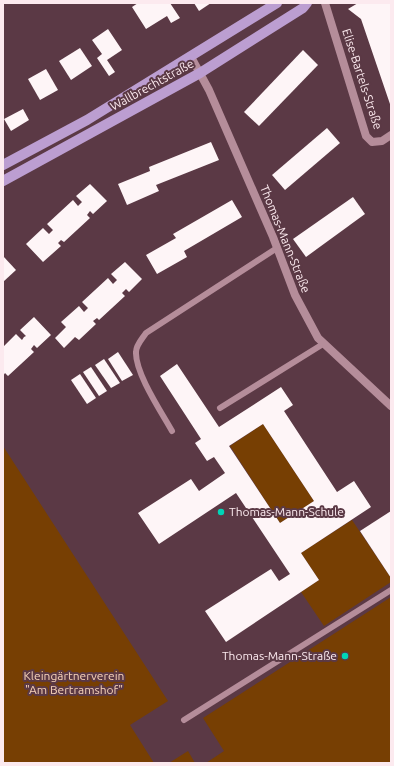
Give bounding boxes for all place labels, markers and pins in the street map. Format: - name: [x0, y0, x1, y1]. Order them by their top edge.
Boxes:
- place label: Thomas-Mann-Schule: [229, 505, 344, 518]
- marker: Thomas-Mann-Schule: [216, 507, 226, 517]
- place label: Thomas-Mann-Straße: [222, 649, 337, 662]
- marker: Thomas-Mann-Straße: [340, 651, 350, 661]

